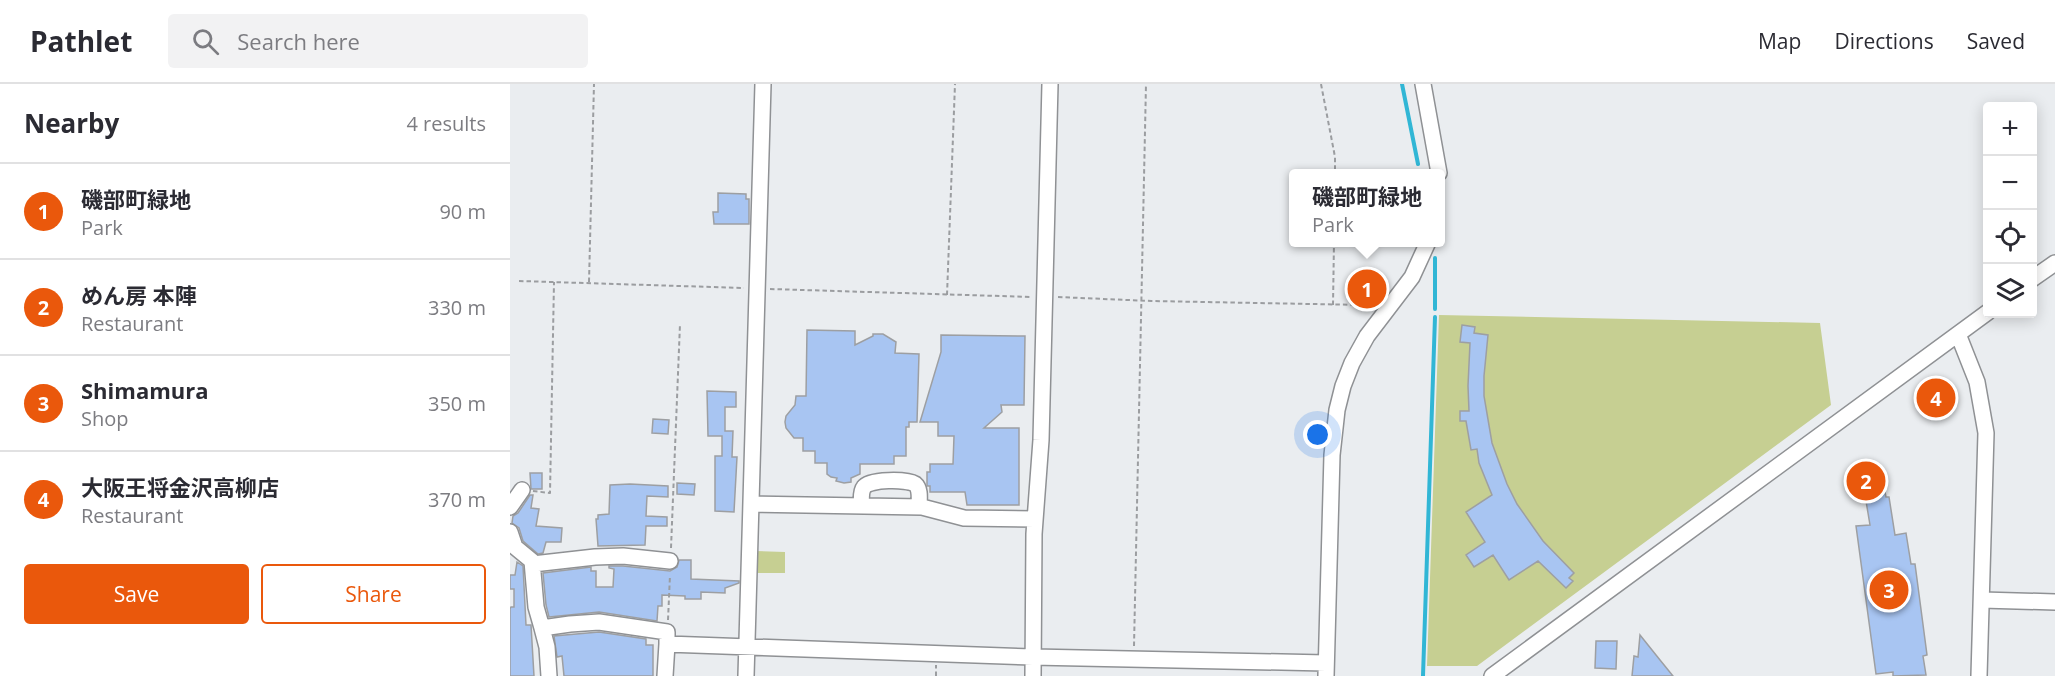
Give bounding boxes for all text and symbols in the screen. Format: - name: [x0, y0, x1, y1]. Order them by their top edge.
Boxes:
- search box: [168, 14, 588, 68]
- text: Pathlet: [30, 22, 132, 60]
- icon: search: [189, 25, 222, 58]
- text: Search here: [237, 26, 360, 56]
- text: Map: [1758, 27, 1801, 55]
- text: Directions: [1834, 27, 1934, 55]
- text: Saved: [1967, 27, 2025, 55]
- map controls: [1983, 102, 2037, 318]
- button: +: [1983, 102, 2037, 156]
- text: Nearby: [24, 105, 119, 141]
- text: 4 results: [406, 110, 486, 137]
- button: −: [1983, 156, 2037, 210]
- popup: [1289, 169, 1445, 247]
- text: 磯部町緑地: [1312, 181, 1422, 211]
- text: 磯部町緑地: [81, 184, 191, 214]
- text: 1: [38, 198, 49, 225]
- text: 90 m: [439, 198, 486, 225]
- button: locate: [1983, 210, 2037, 264]
- text: Park: [1312, 211, 1354, 238]
- text: Park: [81, 214, 123, 241]
- button: layers: [1983, 264, 2037, 318]
- pin: 1: [1348, 266, 1386, 312]
- text: めん房 本陣: [81, 280, 197, 310]
- text: 2: [38, 294, 49, 321]
- text: 330 m: [428, 294, 486, 321]
- text: Restaurant: [81, 310, 183, 337]
- text: Shimamura: [81, 375, 209, 405]
- pin: 4: [1916, 376, 1956, 420]
- text: 3: [38, 390, 49, 417]
- text: 350 m: [428, 390, 486, 417]
- text: Shop: [81, 405, 129, 432]
- your location: [1303, 420, 1332, 449]
- pin: 2: [1846, 458, 1886, 504]
- text: 大阪王将金沢高柳店: [81, 472, 279, 502]
- text: 4: [38, 486, 49, 513]
- text: 370 m: [428, 486, 486, 513]
- text: Restaurant: [81, 502, 183, 529]
- button: Save: [24, 564, 249, 624]
- button: Share: [261, 564, 486, 624]
- pin: 3: [1870, 568, 1908, 612]

